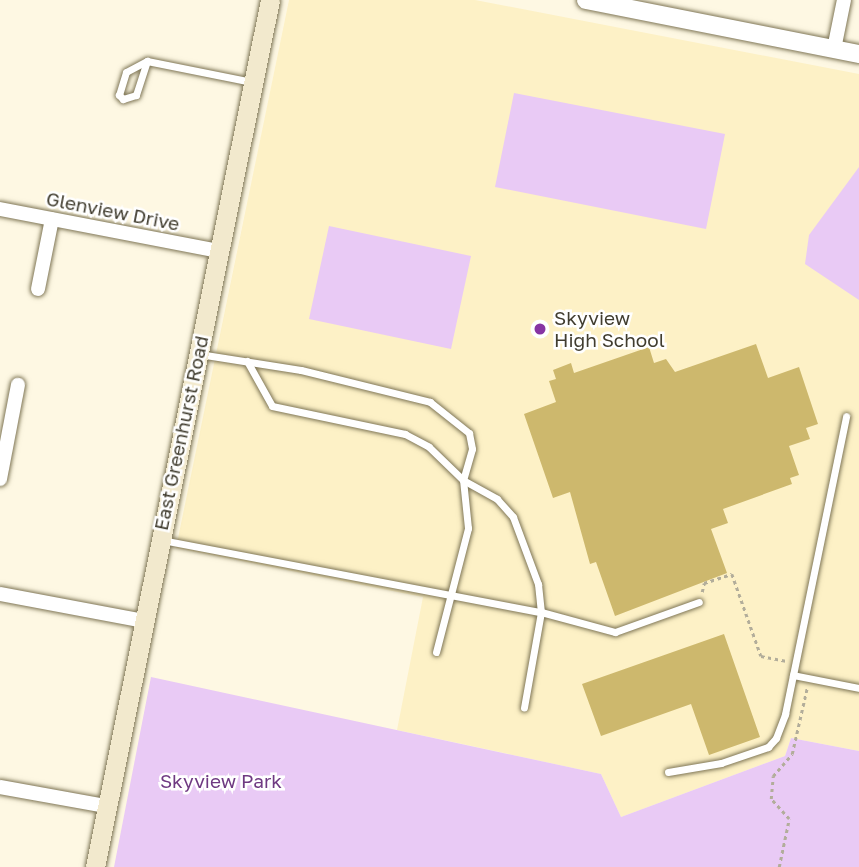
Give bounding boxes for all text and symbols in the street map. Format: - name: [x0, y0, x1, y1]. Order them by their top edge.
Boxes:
- street label: Glenview Drive: [44, 187, 182, 235]
- place label: Skyview High School: [554, 307, 665, 351]
- marker: Skyview High School: [532, 321, 548, 337]
- street label: East Greenhurst Road: [149, 334, 213, 532]
- park label: Skyview Park: [160, 770, 282, 792]

